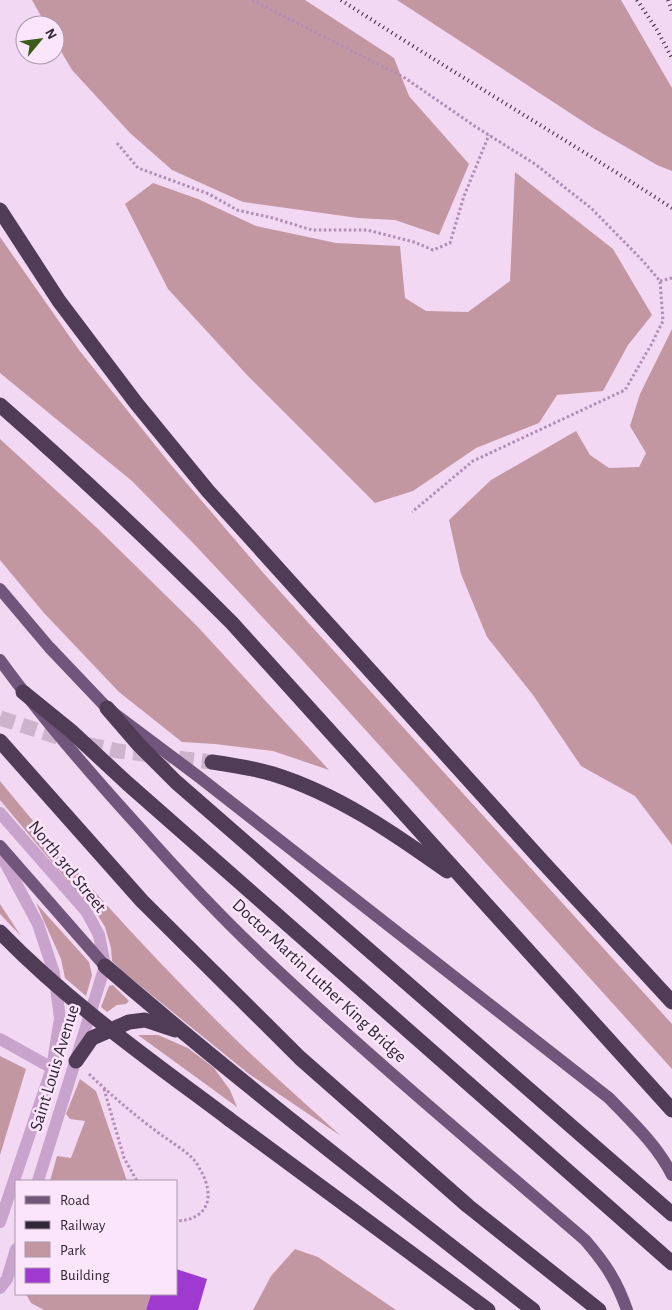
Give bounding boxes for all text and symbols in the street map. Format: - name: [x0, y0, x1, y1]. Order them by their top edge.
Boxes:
- north arrow: [15, 15, 65, 65]
- text: N: [42, 27, 59, 42]
- street label: North 3rd Street: [25, 818, 110, 917]
- street label: Doctor Martin Luther King Bridge: [228, 896, 410, 1066]
- street label: Saint Louis Avenue: [27, 1003, 83, 1133]
- legend: [15, 1180, 178, 1295]
- text: Road: [60, 1193, 90, 1208]
- text: Railway: [60, 1218, 106, 1233]
- text: Park: [60, 1243, 86, 1258]
- text: Building: [60, 1268, 110, 1283]

